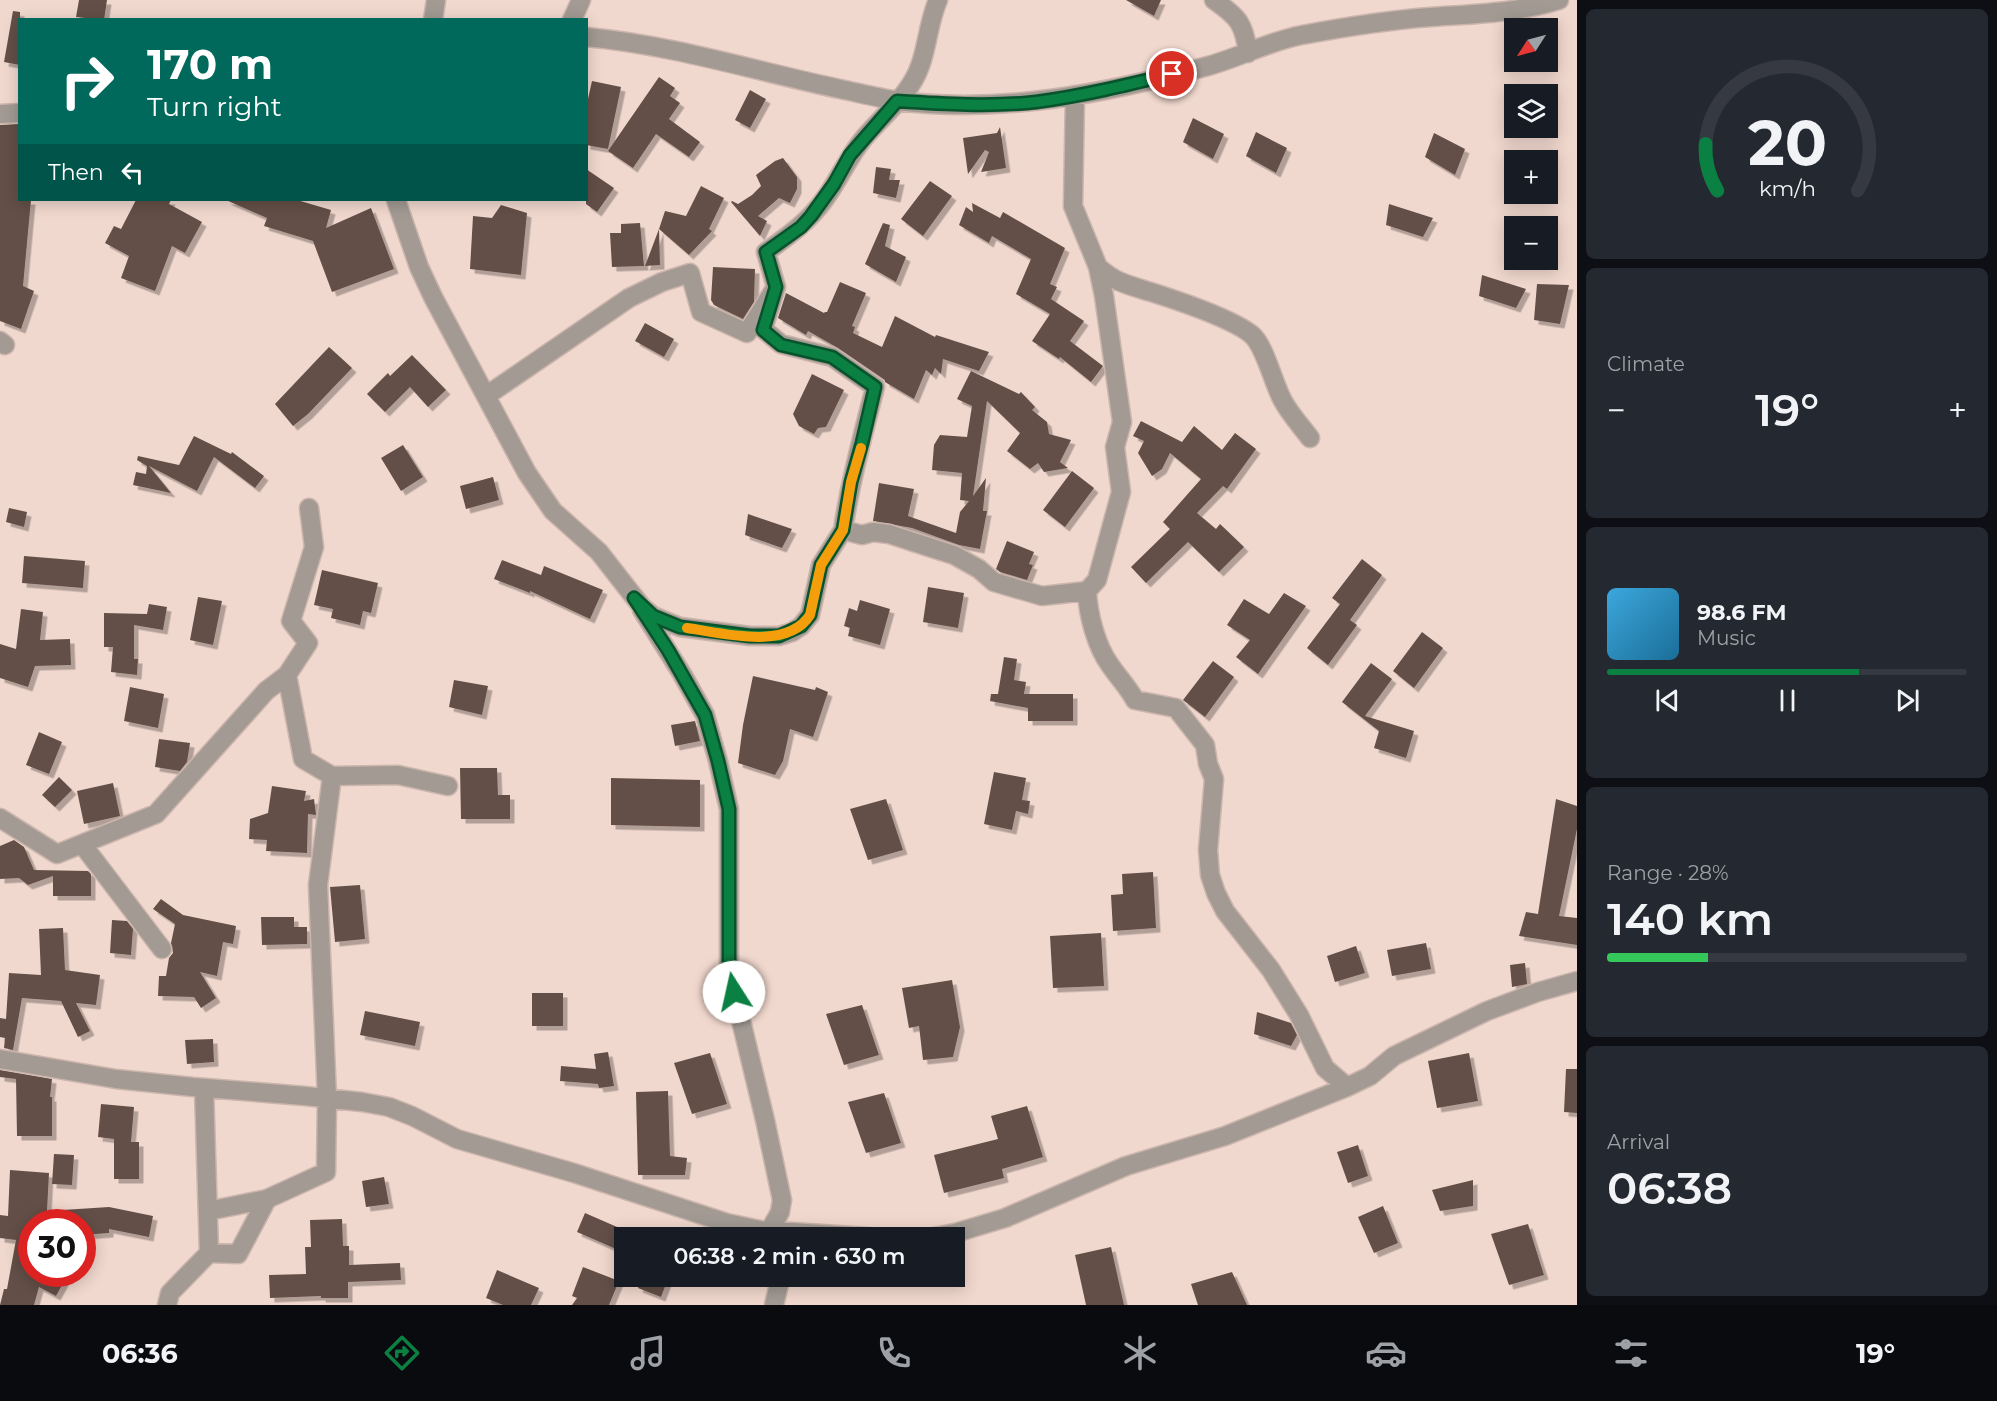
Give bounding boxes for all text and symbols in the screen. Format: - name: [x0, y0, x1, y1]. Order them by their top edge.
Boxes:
- north arrow: [1504, 18, 1558, 72]
- map controls: [1504, 18, 1558, 270]
- text: 170 m: [147, 38, 273, 90]
- icon: right: [48, 42, 126, 120]
- pin: [1146, 48, 1197, 99]
- icon: arrive: [1155, 57, 1188, 90]
- button: layers: [1504, 84, 1558, 138]
- text: Turn right: [147, 90, 282, 123]
- text: 20: [1747, 105, 1827, 181]
- button: +: [1504, 150, 1558, 204]
- icon: left: [116, 156, 149, 189]
- text: Then: [48, 159, 104, 186]
- text: km/h: [1758, 175, 1816, 201]
- button: −: [1504, 216, 1558, 270]
- text: Climate: [1607, 352, 1685, 376]
- text: 19°: [1755, 382, 1819, 437]
- text: −: [1607, 390, 1626, 430]
- text: +: [1948, 390, 1967, 430]
- text: 98.6 FM: [1697, 599, 1787, 626]
- text: Music: [1697, 626, 1756, 650]
- icon: previous: [1651, 684, 1684, 717]
- icon: pause: [1771, 684, 1804, 717]
- icon: next: [1891, 684, 1924, 717]
- text: Range · 28%: [1607, 861, 1728, 885]
- text: 140 km: [1607, 891, 1773, 946]
- position arrow: [702, 960, 766, 1024]
- text: Arrival: [1607, 1130, 1670, 1154]
- text: 06:38: [1607, 1160, 1732, 1215]
- speed limit sign: 30: [18, 1209, 96, 1287]
- text: 06:38 · 2 min · 630 m: [673, 1243, 906, 1270]
- icon: directions: [381, 1332, 423, 1374]
- icon: music: [627, 1332, 669, 1374]
- icon: phone: [873, 1332, 915, 1374]
- icon: climate: [1119, 1332, 1161, 1374]
- icon: car: [1365, 1332, 1407, 1374]
- icon: filters: [1610, 1332, 1652, 1374]
- text: 06:36: [102, 1337, 178, 1370]
- text: 19°: [1856, 1337, 1895, 1370]

